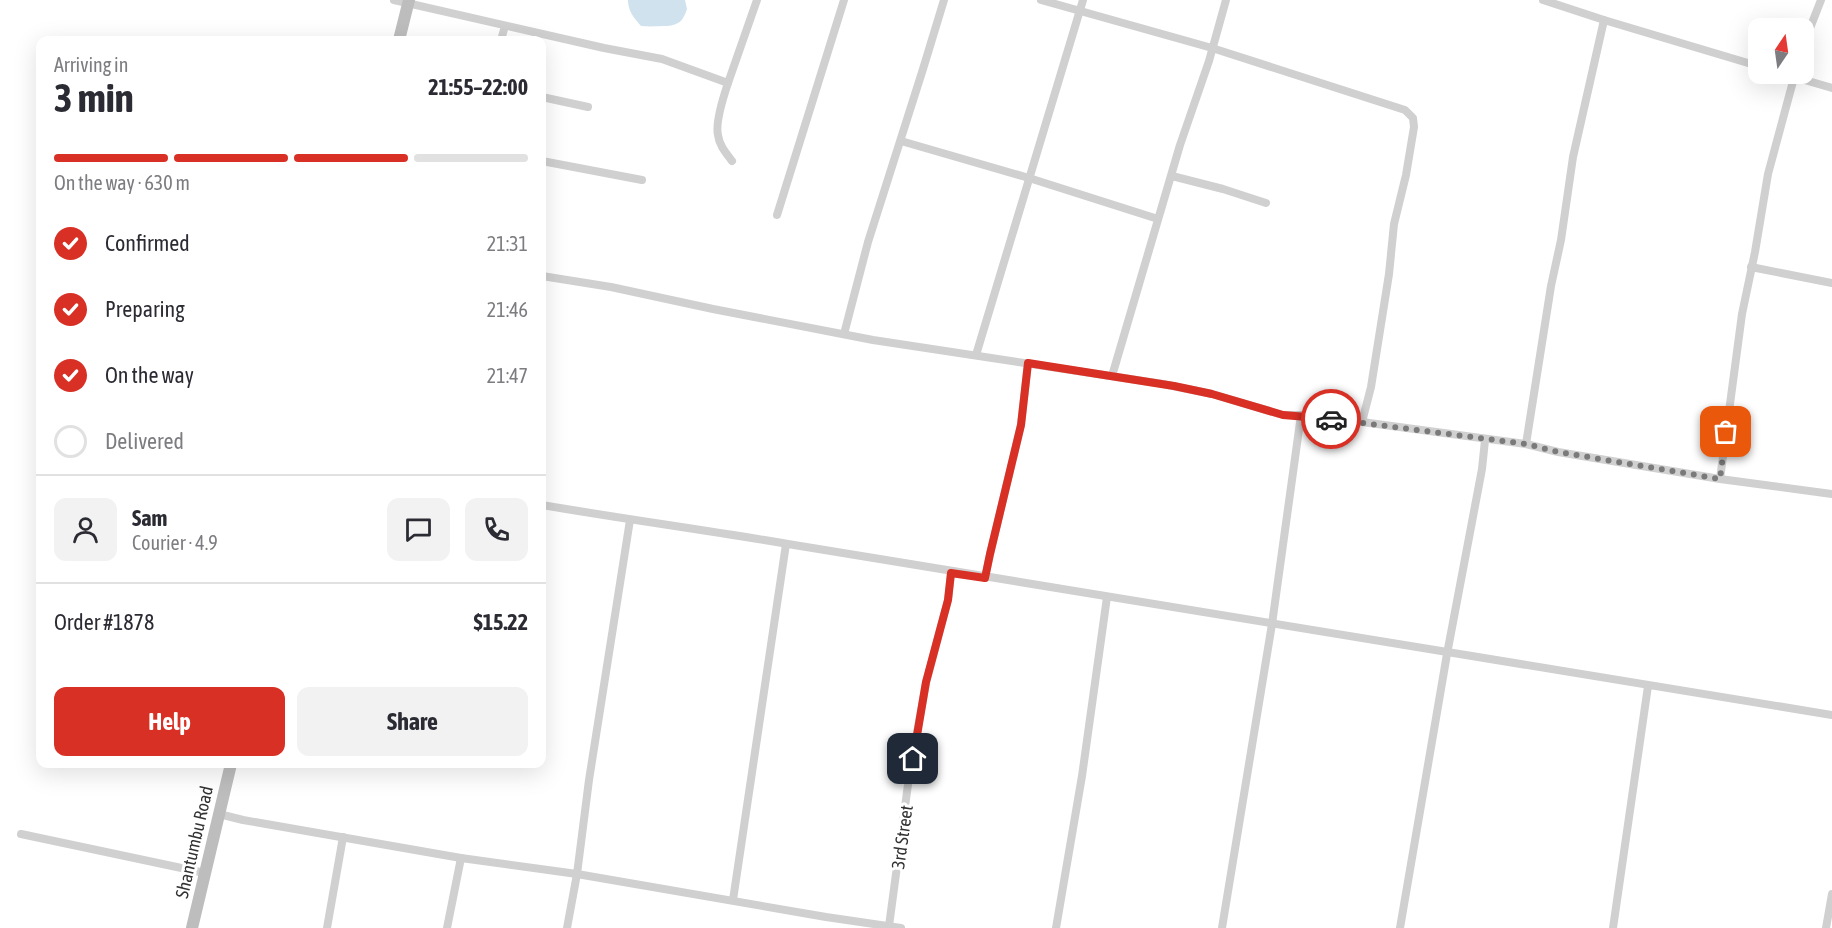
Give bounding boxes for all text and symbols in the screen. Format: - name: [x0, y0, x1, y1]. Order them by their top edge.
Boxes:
- north arrow: [1748, 18, 1814, 84]
- map controls: [1748, 18, 1814, 84]
- text: Arriving in: [54, 53, 128, 76]
- text: 21:55–22:00: [428, 74, 528, 100]
- text: 3 min: [54, 76, 134, 120]
- text: On the way · 630 m: [54, 171, 190, 194]
- icon: check: [54, 227, 87, 260]
- text: Confirmed: [105, 230, 190, 256]
- text: 21:31: [487, 232, 528, 255]
- icon: check: [54, 293, 87, 326]
- text: Preparing: [105, 296, 185, 322]
- text: 21:46: [487, 298, 528, 321]
- icon: check: [54, 359, 87, 392]
- text: On the way: [105, 362, 194, 388]
- text: 21:47: [487, 364, 528, 387]
- courier: [1301, 389, 1361, 449]
- icon: car: [1315, 403, 1348, 436]
- pin: [1700, 406, 1751, 457]
- icon: bag: [1709, 415, 1742, 448]
- text: Delivered: [105, 428, 184, 454]
- button: person: [54, 498, 117, 561]
- button: chat: [387, 498, 450, 561]
- button: phone: [465, 498, 528, 561]
- text: Sam: [132, 505, 167, 531]
- text: Courier · 4.9: [132, 531, 218, 554]
- text: Order #1878: [54, 609, 154, 635]
- text: $15.22: [473, 609, 528, 635]
- button: Help: [54, 687, 285, 756]
- button: Share: [297, 687, 528, 756]
- pin: [887, 733, 938, 784]
- icon: home: [896, 742, 929, 775]
- street label: Shantumbu Road: [171, 784, 217, 900]
- street label: 3rd Street: [887, 804, 917, 870]

